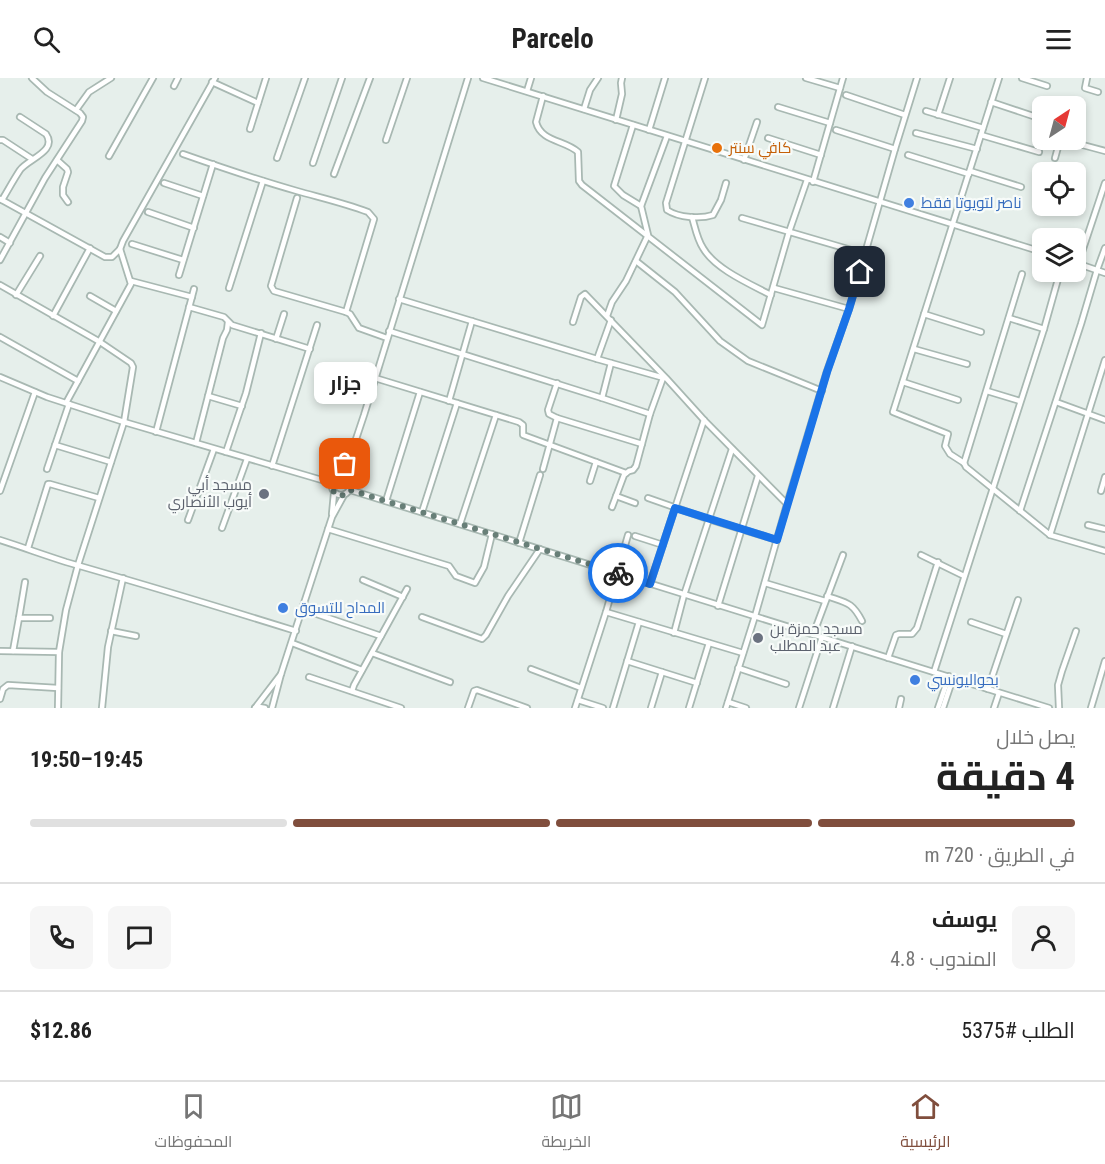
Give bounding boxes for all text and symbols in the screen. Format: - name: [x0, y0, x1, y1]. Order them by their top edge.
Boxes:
- icon: search: [30, 23, 63, 56]
- text: Parcelo: [511, 23, 594, 55]
- icon: menu: [1042, 23, 1075, 56]
- north arrow: [1032, 96, 1086, 150]
- map controls: [1032, 96, 1086, 282]
- place label: كافي سنتر: [728, 139, 791, 160]
- marker: كافي سنتر: [710, 141, 724, 155]
- button: locate: [1032, 162, 1086, 216]
- place label: ناصر لتويوتا فقط: [921, 194, 1022, 212]
- marker: ناصر لتويوتا فقط: [902, 196, 916, 210]
- button: layers: [1032, 228, 1086, 282]
- pin: [834, 246, 885, 297]
- icon: home: [843, 255, 876, 288]
- callout: جزار: [314, 362, 376, 404]
- text: جزار: [330, 371, 361, 395]
- pin: [319, 438, 370, 489]
- icon: bag: [328, 447, 361, 480]
- place label: مسجد أبي أيوب الأنصاري: [168, 475, 252, 514]
- marker: مسجد أبي أيوب الأنصاري: [257, 487, 271, 501]
- courier: [588, 543, 648, 603]
- icon: bike: [602, 557, 635, 590]
- place label: المداح للتسوق: [295, 599, 385, 619]
- marker: المداح للتسوق: [276, 601, 290, 615]
- place label: مسجد حمزة بن عبد المطلب: [770, 620, 863, 655]
- marker: مسجد حمزة بن عبد المطلب: [751, 631, 765, 645]
- place label: بحواليونسي: [927, 671, 999, 692]
- marker: بحواليونسي: [908, 673, 922, 687]
- text: يصل خلال: [996, 725, 1075, 749]
- text: 19:45–19:50: [30, 747, 143, 772]
- text: 4 دقيقة: [936, 754, 1075, 800]
- text: في الطريق · 720 m: [925, 843, 1075, 867]
- button: phone: [30, 906, 93, 969]
- button: chat: [108, 906, 171, 969]
- button: person: [1012, 906, 1075, 969]
- text: يوسف: [932, 907, 997, 932]
- text: المندوب · 4.8: [890, 947, 997, 971]
- text: $12.86: [30, 1018, 92, 1043]
- text: الطلب #5375: [961, 1018, 1075, 1043]
- tab: المحفوظات: [155, 1090, 232, 1156]
- tab: الخريطة: [541, 1090, 591, 1156]
- tab: الرئيسية: [900, 1090, 951, 1156]

